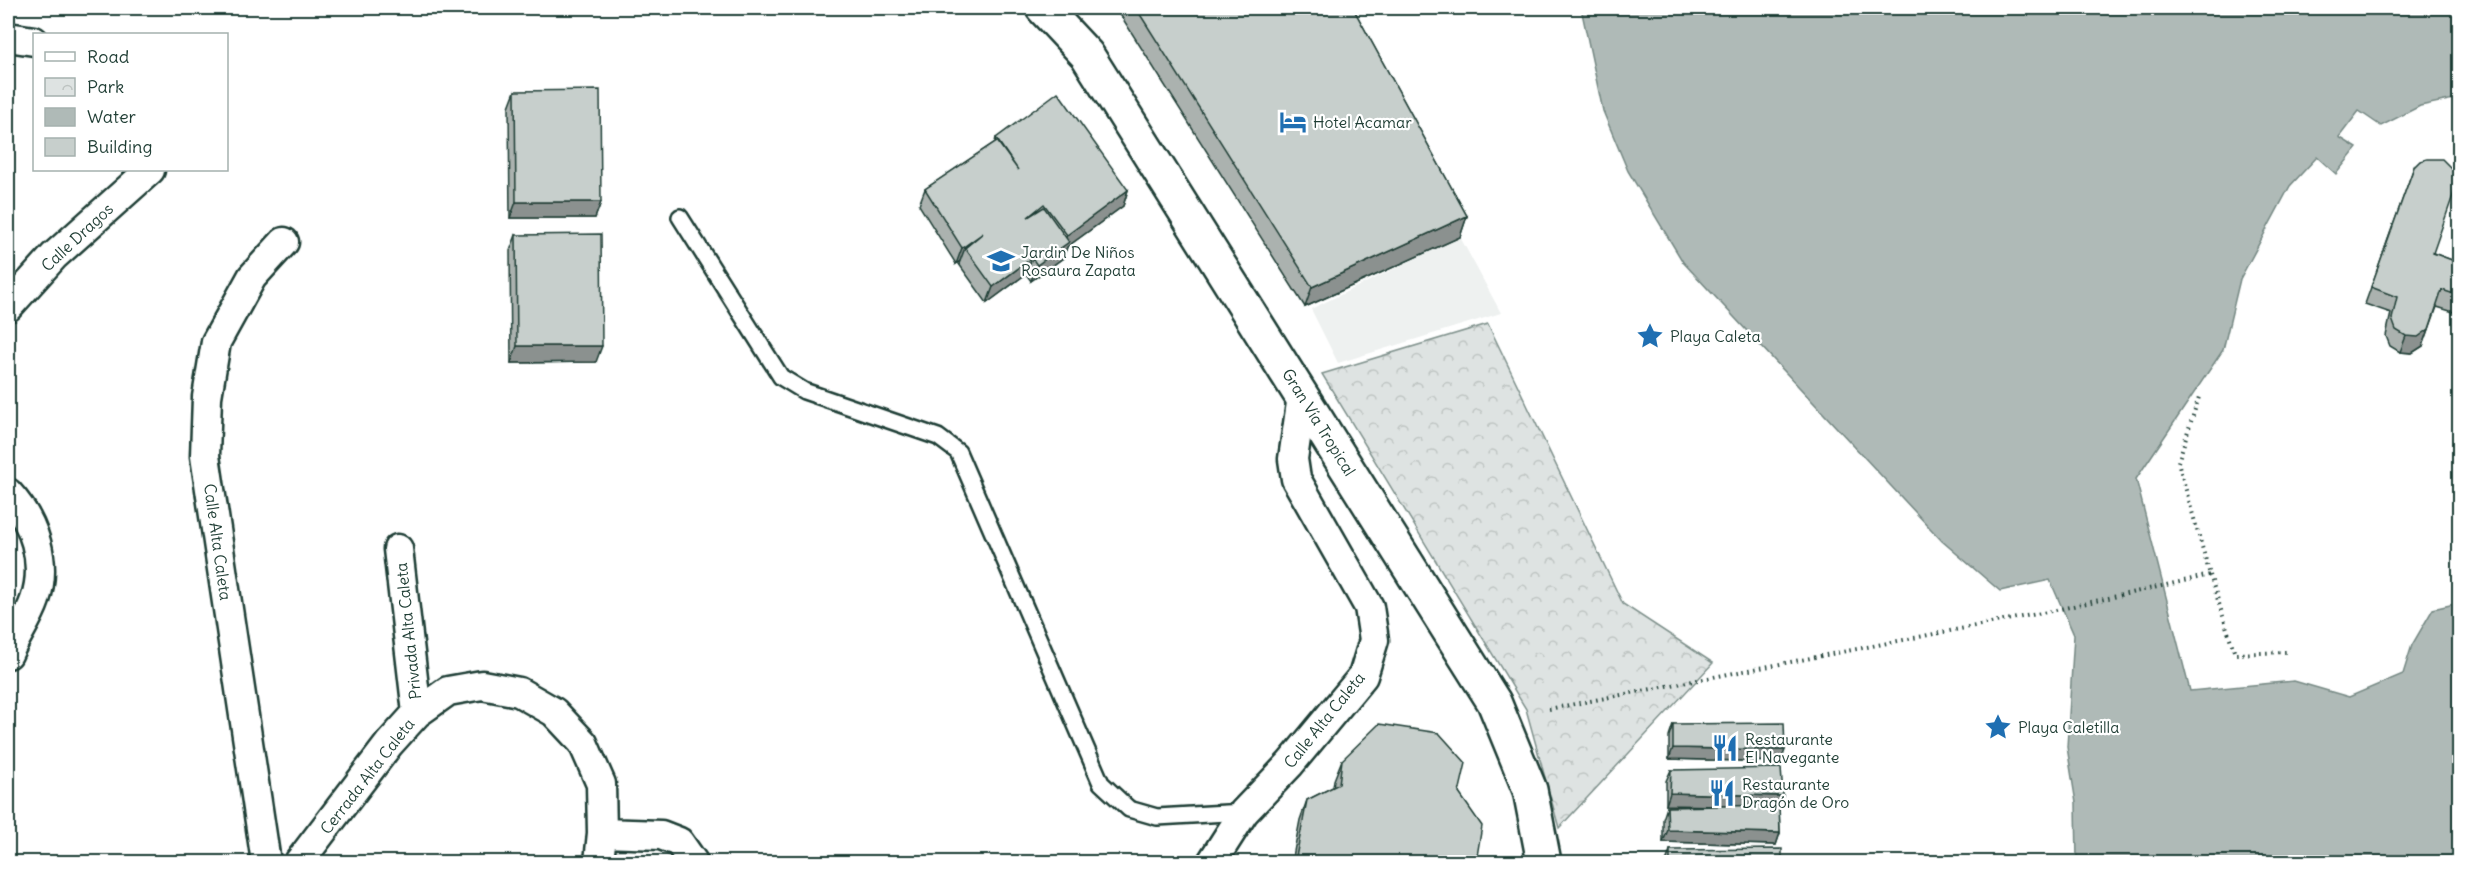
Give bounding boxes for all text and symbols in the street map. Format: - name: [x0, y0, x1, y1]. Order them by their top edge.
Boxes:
- legend: [33, 33, 228, 171]
- text: Road: [87, 45, 130, 68]
- text: Park: [87, 75, 124, 98]
- text: Water: [87, 105, 137, 128]
- hotel icon: Hotel Acamar: [1278, 107, 1308, 137]
- place label: Hotel Acamar: [1313, 112, 1412, 132]
- text: Building: [87, 135, 152, 158]
- street label: Calle Dragos: [37, 199, 117, 275]
- place label: Jardin De Niños Rosaura Zapata: [1021, 242, 1136, 280]
- school or university icon: Jardin De Niños Rosaura Zapata: [986, 246, 1016, 276]
- place icon: Playa Caleta: [1635, 321, 1665, 351]
- place label: Playa Caleta: [1670, 326, 1761, 346]
- street label: Gran Vía Tropical: [1278, 365, 1360, 479]
- street label: Calle Alta Caleta: [200, 482, 236, 602]
- street label: Privada Alta Caleta: [391, 562, 425, 700]
- street label: Calle Alta Caleta: [1279, 668, 1369, 772]
- place icon: Playa Caletilla: [1983, 712, 2013, 742]
- street label: Cerrada Alta Caleta: [316, 714, 418, 838]
- place label: Playa Caletilla: [2018, 717, 2119, 737]
- place label: Restaurante El Navegante: [1745, 729, 1839, 767]
- restaurant icon: Restaurante El Navegante: [1710, 733, 1740, 763]
- place label: Restaurante Dragón de Oro: [1742, 774, 1849, 812]
- restaurant icon: Restaurante Dragón de Oro: [1707, 778, 1737, 808]

